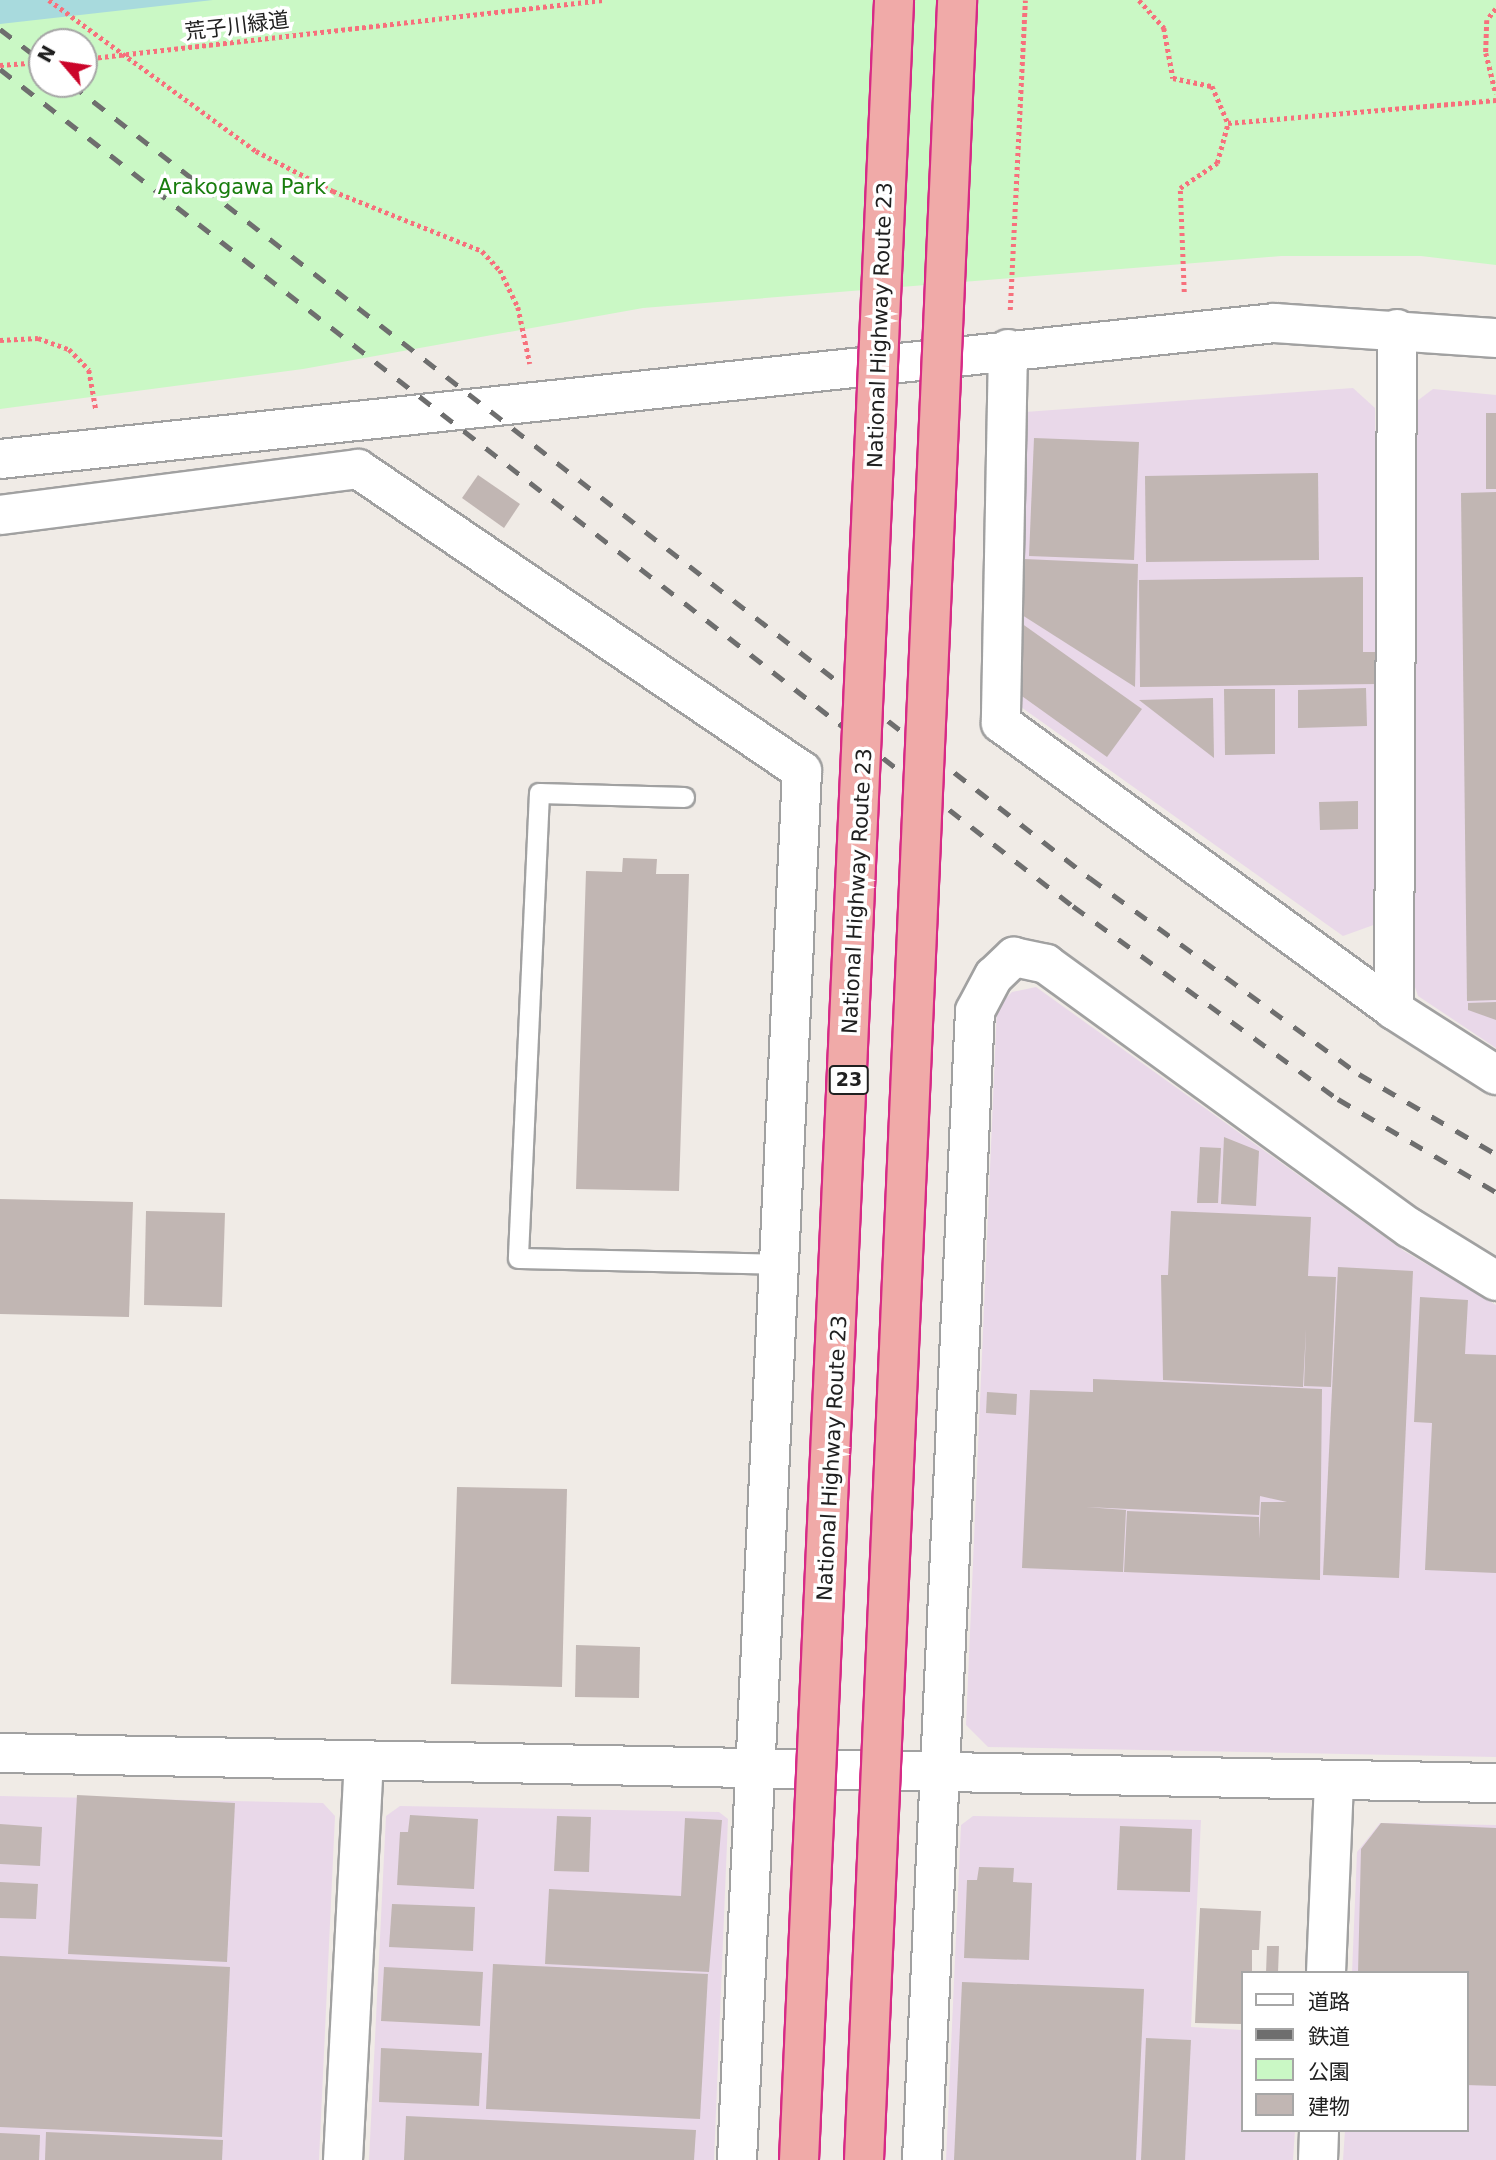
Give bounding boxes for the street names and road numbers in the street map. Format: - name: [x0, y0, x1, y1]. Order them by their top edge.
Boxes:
- street label: 荒子川緑道: [183, 7, 291, 45]
- street label: National Highway Route 23: [862, 182, 898, 468]
- street label: National Highway Route 23: [837, 748, 877, 1034]
- road number: 23: [828, 1064, 870, 1096]
- street label: National Highway Route 23: [812, 1315, 852, 1601]

